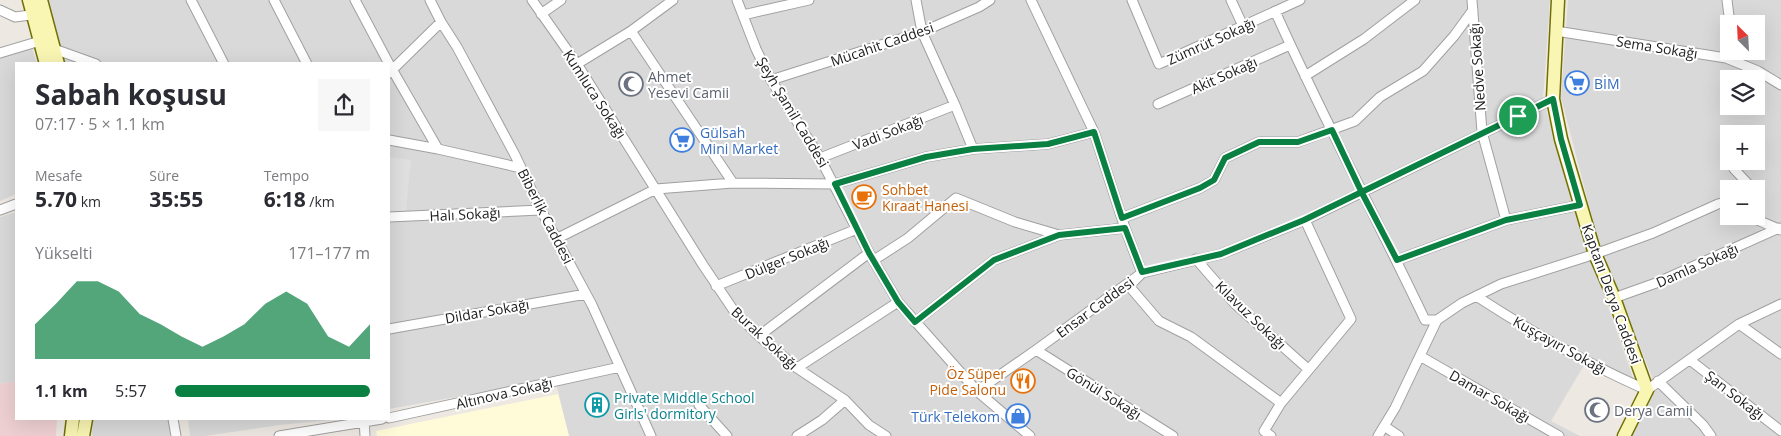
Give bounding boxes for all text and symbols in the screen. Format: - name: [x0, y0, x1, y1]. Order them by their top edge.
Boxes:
- street label: Zümrüt Sokağı: [1164, 13, 1258, 69]
- north arrow: [1720, 15, 1765, 60]
- map controls: [1720, 15, 1765, 225]
- street label: Mücahit Caddesi: [828, 17, 936, 71]
- street label: Nedve Sokağı: [1464, 23, 1490, 111]
- street label: Sema Sokağı: [1615, 31, 1699, 63]
- street label: Kumluca Sokağı: [559, 46, 631, 142]
- street label: Akit Sokağı: [1188, 52, 1260, 98]
- street label: Şeyh Şamil Caddesi: [752, 53, 834, 171]
- place label: Ahmet Yesevi Camii: [648, 67, 729, 102]
- supermarket icon: BİM: [1564, 70, 1590, 96]
- button: layers: [1720, 70, 1765, 115]
- mosque icon: Ahmet Yesevi Camii: [618, 71, 644, 97]
- place label: BİM: [1594, 74, 1620, 93]
- text: Sabah koşusu: [35, 75, 227, 113]
- button: share: [318, 79, 370, 131]
- pin: [1497, 95, 1539, 137]
- icon: arrive: [1504, 102, 1532, 130]
- street label: Vadi Sokağı: [850, 110, 926, 154]
- text: 07:17 · 5 × 1.1 km: [35, 113, 165, 135]
- place label: Gülsah Mini Market: [700, 123, 778, 158]
- button: +: [1720, 125, 1765, 170]
- supermarket icon: Gülsah Mini Market: [669, 127, 695, 153]
- street label: Biberlik Caddesi: [514, 165, 578, 267]
- text: Mesafe: [35, 166, 82, 185]
- text: Süre: [149, 166, 179, 185]
- text: Tempo: [264, 166, 309, 185]
- place label: Sohbet Kıraat Hanesi: [882, 180, 969, 215]
- button: −: [1720, 180, 1765, 225]
- cafe icon: Sohbet Kıraat Hanesi: [851, 184, 877, 210]
- text: 5.70: [35, 185, 77, 213]
- text: 35:55: [149, 185, 203, 213]
- text: 6:18: [264, 185, 306, 213]
- text: km: [77, 192, 101, 211]
- text: /km: [306, 192, 335, 211]
- street label: Halı Sokağı: [429, 203, 501, 225]
- street label: Kaptanı Derya Caddesi: [1578, 221, 1646, 367]
- street label: Dülger Sokağı: [742, 232, 832, 284]
- street label: Damla Sokağı: [1653, 238, 1741, 292]
- text: Yükselti: [35, 242, 93, 264]
- text: 171–177 m: [288, 242, 370, 264]
- street label: Ensar Caddesi: [1052, 272, 1138, 342]
- street label: Kılavuz Sokağı: [1211, 276, 1291, 354]
- street label: Dildar Sokağı: [443, 294, 531, 328]
- street label: Burak Sokağı: [728, 302, 802, 374]
- street label: Kuşçayırı Sokağı: [1510, 311, 1610, 379]
- street label: Gönül Sokağı: [1063, 362, 1145, 424]
- place label: Öz Süper Pide Salonu: [929, 364, 1006, 399]
- street label: Damar Sokağı: [1446, 365, 1534, 427]
- street label: Şan Sokağı: [1702, 366, 1768, 424]
- restaurant icon: Öz Süper Pide Salonu: [1010, 368, 1036, 394]
- street label: Altınova Sokağı: [454, 373, 554, 413]
- text: 1.1 km: [35, 380, 88, 402]
- text: 5:57: [115, 380, 147, 402]
- place label: Private Middle School Girls' dormitory: [614, 388, 755, 423]
- building icon: Private Middle School Girls' dormitory: [584, 392, 610, 418]
- mosque icon: Derya Camii: [1584, 397, 1610, 423]
- place label: Derya Camii: [1614, 401, 1693, 420]
- shop icon: Türk Telekom: [1005, 403, 1031, 429]
- place label: Türk Telekom: [911, 407, 1000, 426]

